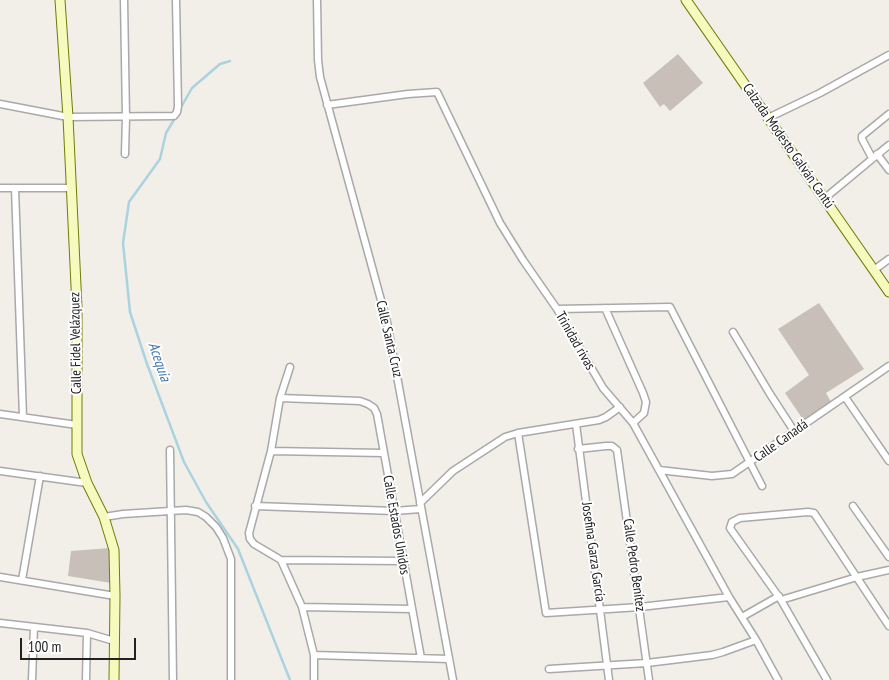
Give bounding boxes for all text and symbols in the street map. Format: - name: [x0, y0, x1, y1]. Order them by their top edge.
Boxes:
- street label: Calzada Modesto Galván Cantú: [739, 80, 837, 212]
- street label: Calle Fidel Velázquez: [67, 292, 85, 394]
- street label: Calle Santa Cruz: [372, 299, 406, 379]
- street label: Trinidad rivas: [552, 309, 598, 373]
- water label: Acequia: [144, 340, 174, 384]
- street label: Calle Canadá: [751, 416, 811, 466]
- street label: Calle Estados Unidos: [379, 474, 413, 576]
- street label: Josefina Garza García: [578, 501, 608, 603]
- street label: Calle Pedro Benítez: [619, 517, 649, 613]
- scale bar: [22, 628, 139, 660]
- text: 100 m: [28, 637, 61, 656]

